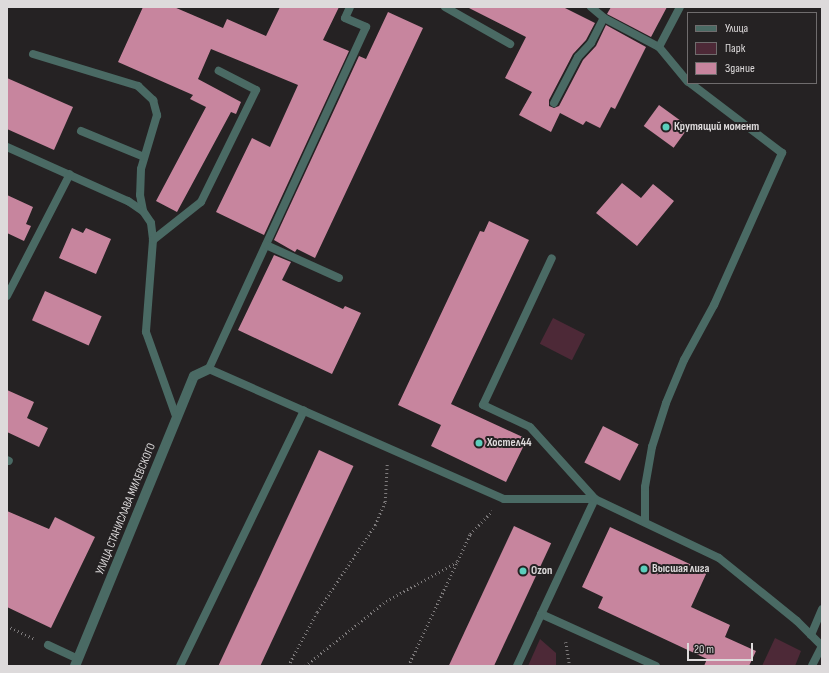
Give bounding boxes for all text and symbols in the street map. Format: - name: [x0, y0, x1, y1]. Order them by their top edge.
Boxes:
- legend: [687, 12, 817, 84]
- text: Улица: [725, 21, 748, 36]
- text: Парк: [725, 41, 745, 56]
- text: Здание: [725, 61, 755, 76]
- place label: Крутящий момент: [674, 120, 759, 134]
- marker: Крутящий момент: [661, 122, 671, 132]
- place label: Хостел44: [487, 436, 532, 450]
- marker: Хостел44: [474, 438, 484, 448]
- street label: УЛИЦА СТАНИСЛАВА МИЛЕВСКОГО: [93, 441, 159, 577]
- place label: Высшая лига: [652, 562, 709, 576]
- place label: Ozon: [531, 564, 552, 578]
- marker: Высшая лига: [639, 564, 649, 574]
- marker: Ozon: [518, 566, 528, 576]
- scale bar: [689, 635, 755, 661]
- text: 20 m: [694, 642, 714, 657]

